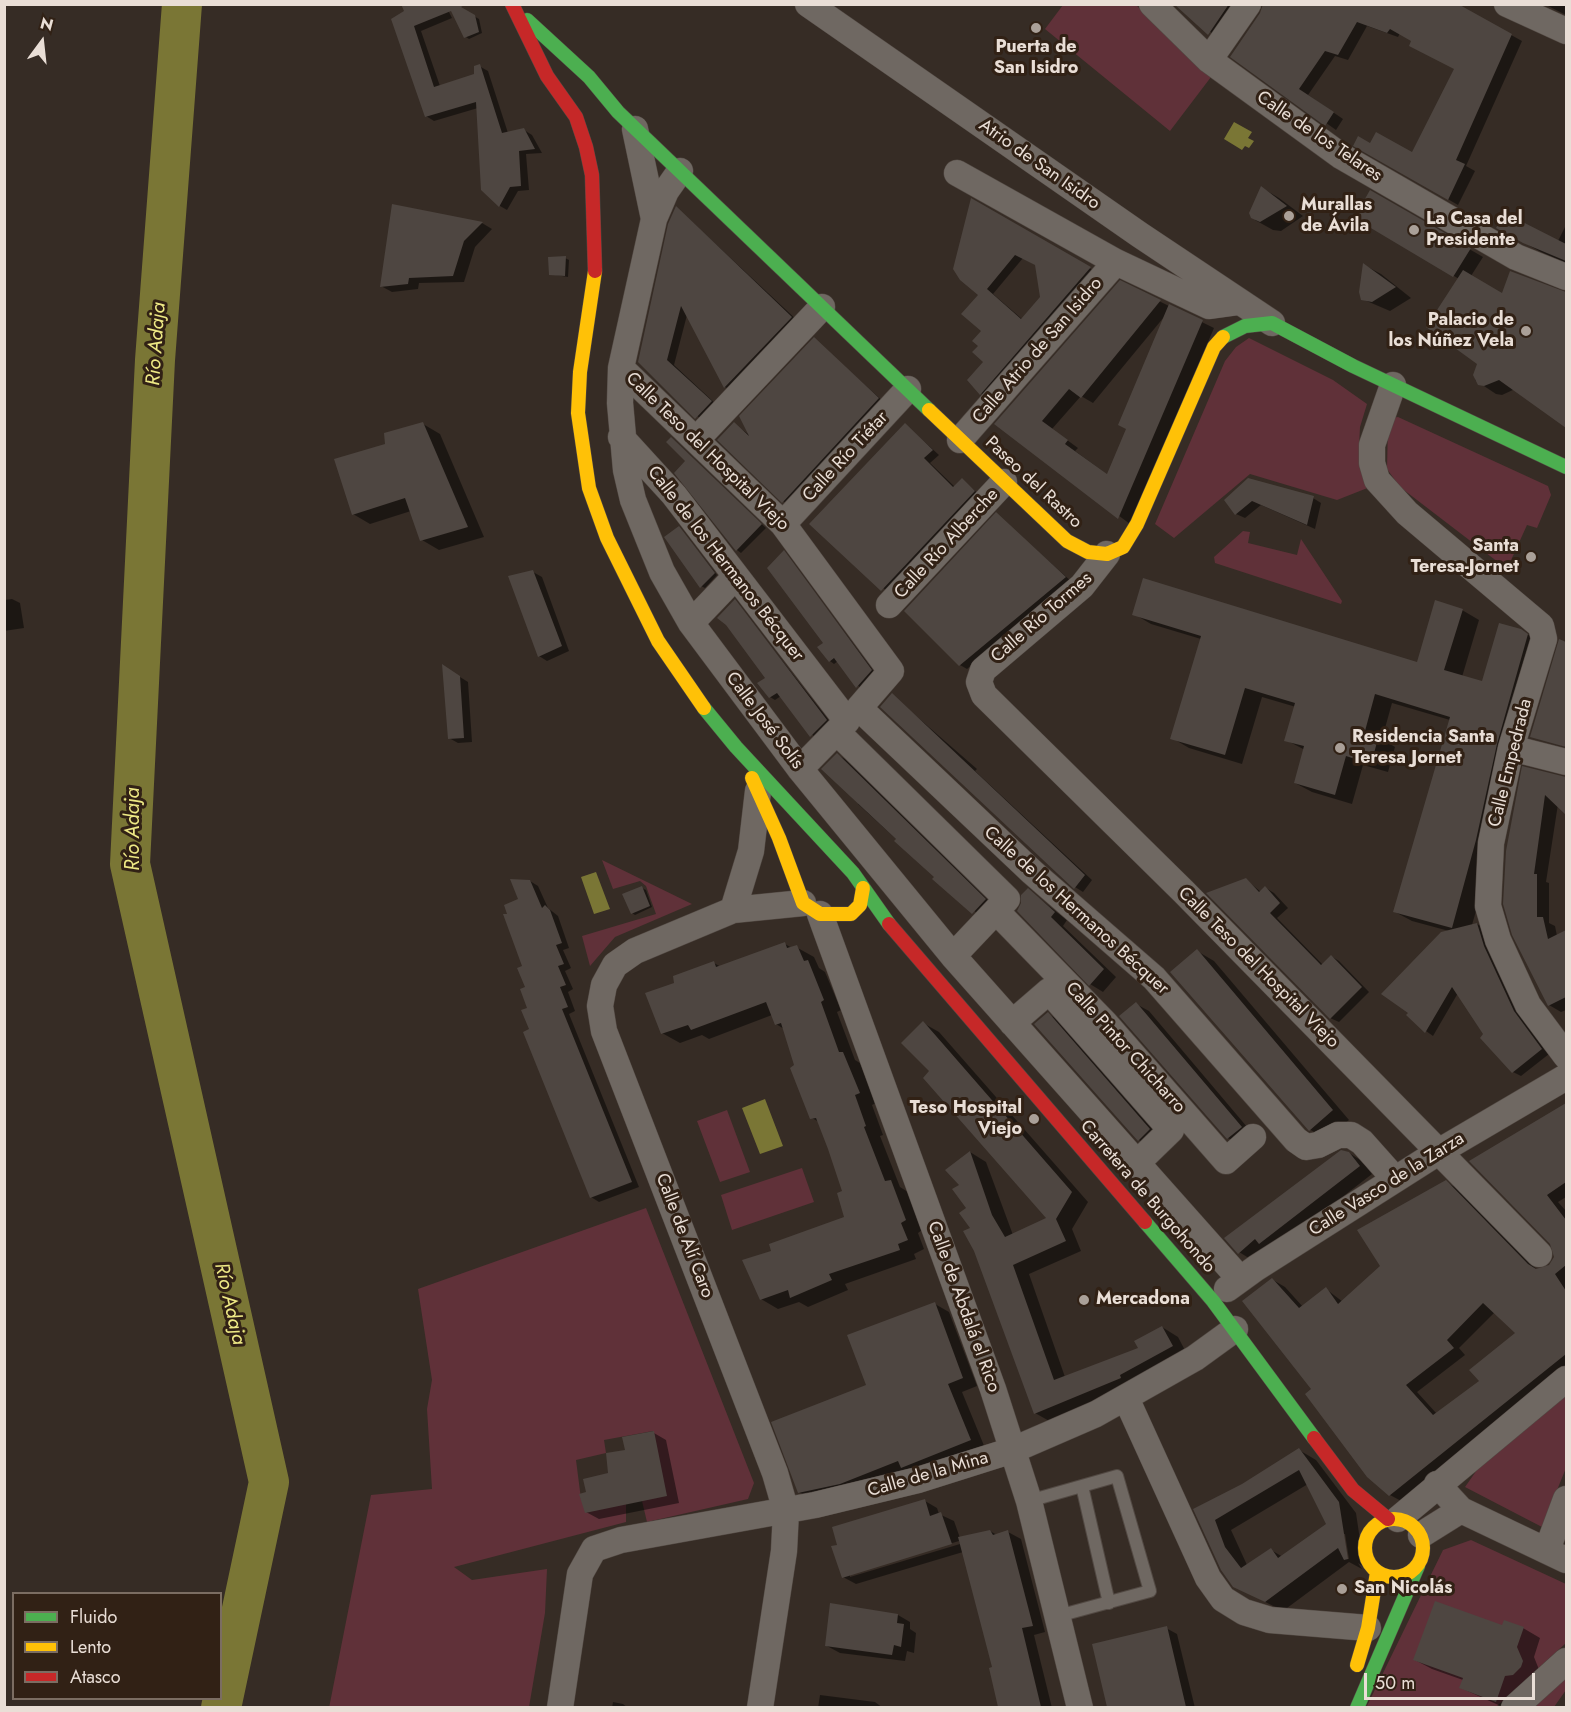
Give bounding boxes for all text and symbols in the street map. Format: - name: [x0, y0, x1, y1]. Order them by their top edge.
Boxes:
- text: N: [38, 11, 56, 37]
- north arrow: [12, 12, 72, 72]
- marker: Puerta de San Isidro: [1029, 21, 1043, 35]
- place label: Puerta de San Isidro: [994, 37, 1078, 80]
- street label: Calle de los Telares: [1252, 87, 1386, 187]
- street label: Atrio de San Isidro: [974, 115, 1104, 215]
- place label: Murallas de Ávila: [1301, 195, 1372, 238]
- marker: Murallas de Ávila: [1282, 209, 1296, 223]
- place label: La Casa del Presidente: [1426, 209, 1523, 252]
- marker: La Casa del Presidente: [1407, 223, 1421, 237]
- street label: Calle Atrio de San Isidro: [969, 273, 1107, 429]
- water label: Río Adaja: [142, 302, 172, 386]
- place label: Palacio de los Núñez Vela: [1388, 310, 1514, 352]
- marker: Palacio de los Núñez Vela: [1519, 324, 1533, 338]
- street label: Calle Teso del Hospital Viejo: [621, 368, 793, 536]
- street label: Calle Río Tiétar: [799, 407, 893, 507]
- street label: Paseo del Rastro: [980, 433, 1086, 533]
- street label: Calle de los Hermanos Bécquer: [642, 462, 808, 666]
- street label: Calle Río Alberche: [890, 484, 1004, 604]
- place label: Santa Teresa-Jornet: [1411, 536, 1519, 578]
- marker: Santa Teresa-Jornet: [1524, 550, 1538, 564]
- street label: Calle Río Tormes: [987, 568, 1097, 668]
- street label: Calle José Solís: [721, 668, 807, 774]
- street label: Calle Empedrada: [1485, 697, 1537, 829]
- place label: Residencia Santa Teresa Jornet: [1352, 727, 1495, 770]
- marker: Residencia Santa Teresa Jornet: [1333, 741, 1347, 755]
- water label: Río Adaja: [122, 787, 146, 871]
- street label: Calle de los Hermanos Bécquer: [979, 822, 1173, 1000]
- street label: Calle Teso del Hospital Viejo: [1173, 883, 1343, 1053]
- street label: Calle Pintor Chicharro: [1061, 978, 1189, 1118]
- place label: Teso Hospital Viejo: [910, 1098, 1022, 1140]
- marker: Teso Hospital Viejo: [1027, 1112, 1041, 1126]
- street label: Carretera de Burgohondo: [1075, 1116, 1219, 1278]
- street label: Calle Vasco de la Zarza: [1305, 1128, 1469, 1242]
- street label: Calle de Alí Caro: [650, 1171, 718, 1301]
- street label: Calle de Abdalá el Rico: [922, 1219, 1004, 1395]
- water label: Río Adaja: [208, 1261, 250, 1347]
- place label: Mercadona: [1096, 1289, 1190, 1311]
- marker: Mercadona: [1077, 1293, 1091, 1307]
- street label: Calle de la Mina: [865, 1447, 991, 1503]
- place label: San Nicolás: [1354, 1578, 1452, 1600]
- marker: San Nicolás: [1335, 1582, 1349, 1596]
- legend: [12, 1592, 222, 1700]
- text: Fluido: [70, 1604, 117, 1630]
- text: Lento: [70, 1634, 111, 1660]
- scale bar: [1367, 1661, 1538, 1699]
- text: Atasco: [70, 1664, 121, 1690]
- text: 50 m: [1375, 1670, 1415, 1696]

